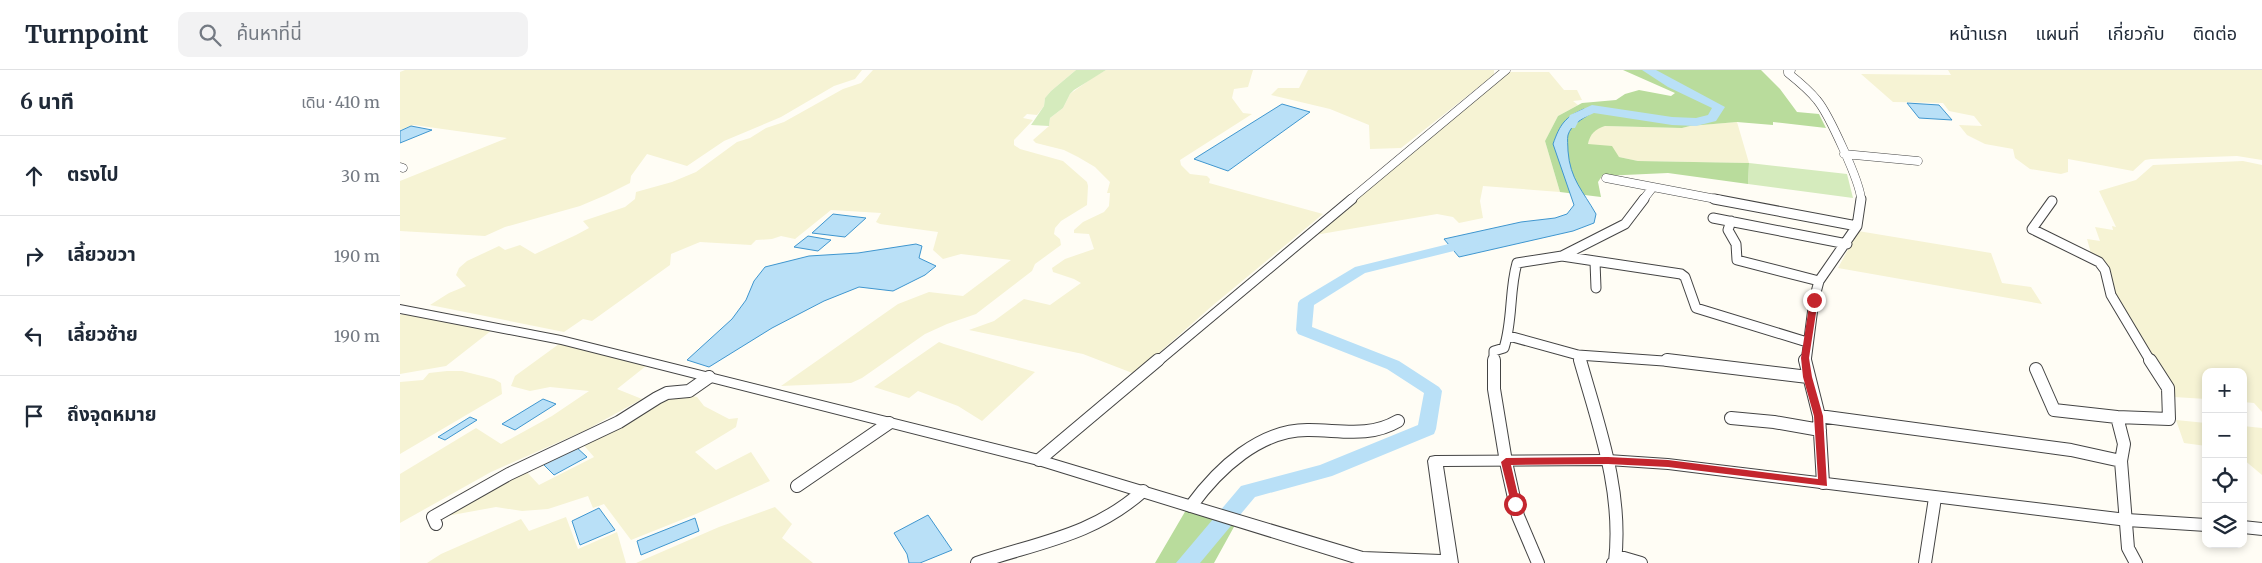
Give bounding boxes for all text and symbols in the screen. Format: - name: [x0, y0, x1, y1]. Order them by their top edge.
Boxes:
- search box: [178, 12, 528, 57]
- text: Turnpoint: [25, 19, 148, 50]
- icon: search: [196, 21, 224, 49]
- text: ค้นหาที่นี่: [236, 21, 302, 45]
- text: หน้าแรก: [1949, 22, 2007, 45]
- text: แผนที่: [2035, 22, 2079, 45]
- text: เกี่ยวกับ: [2107, 22, 2165, 45]
- text: ติดต่อ: [2193, 22, 2237, 45]
- text: 6 นาที: [20, 88, 74, 115]
- text: เดิน · 410 m: [301, 92, 380, 112]
- icon: ahead: [20, 162, 48, 190]
- text: ตรงไป: [67, 162, 119, 186]
- text: 30 m: [341, 166, 380, 186]
- icon: right: [20, 242, 48, 270]
- text: เลี้ยวขวา: [67, 242, 136, 266]
- text: 190 m: [334, 246, 380, 266]
- route end: [1803, 289, 1826, 312]
- icon: left: [20, 322, 48, 350]
- text: เลี้ยวซ้าย: [67, 322, 138, 346]
- text: 190 m: [334, 326, 380, 346]
- map controls: [2202, 368, 2247, 548]
- button: +: [2202, 368, 2247, 413]
- icon: arrive: [20, 402, 48, 430]
- text: ถึงจุดหมาย: [67, 402, 157, 426]
- button: −: [2202, 413, 2247, 458]
- button: locate: [2202, 458, 2247, 503]
- route start: [1504, 493, 1527, 516]
- button: layers: [2202, 503, 2247, 548]

